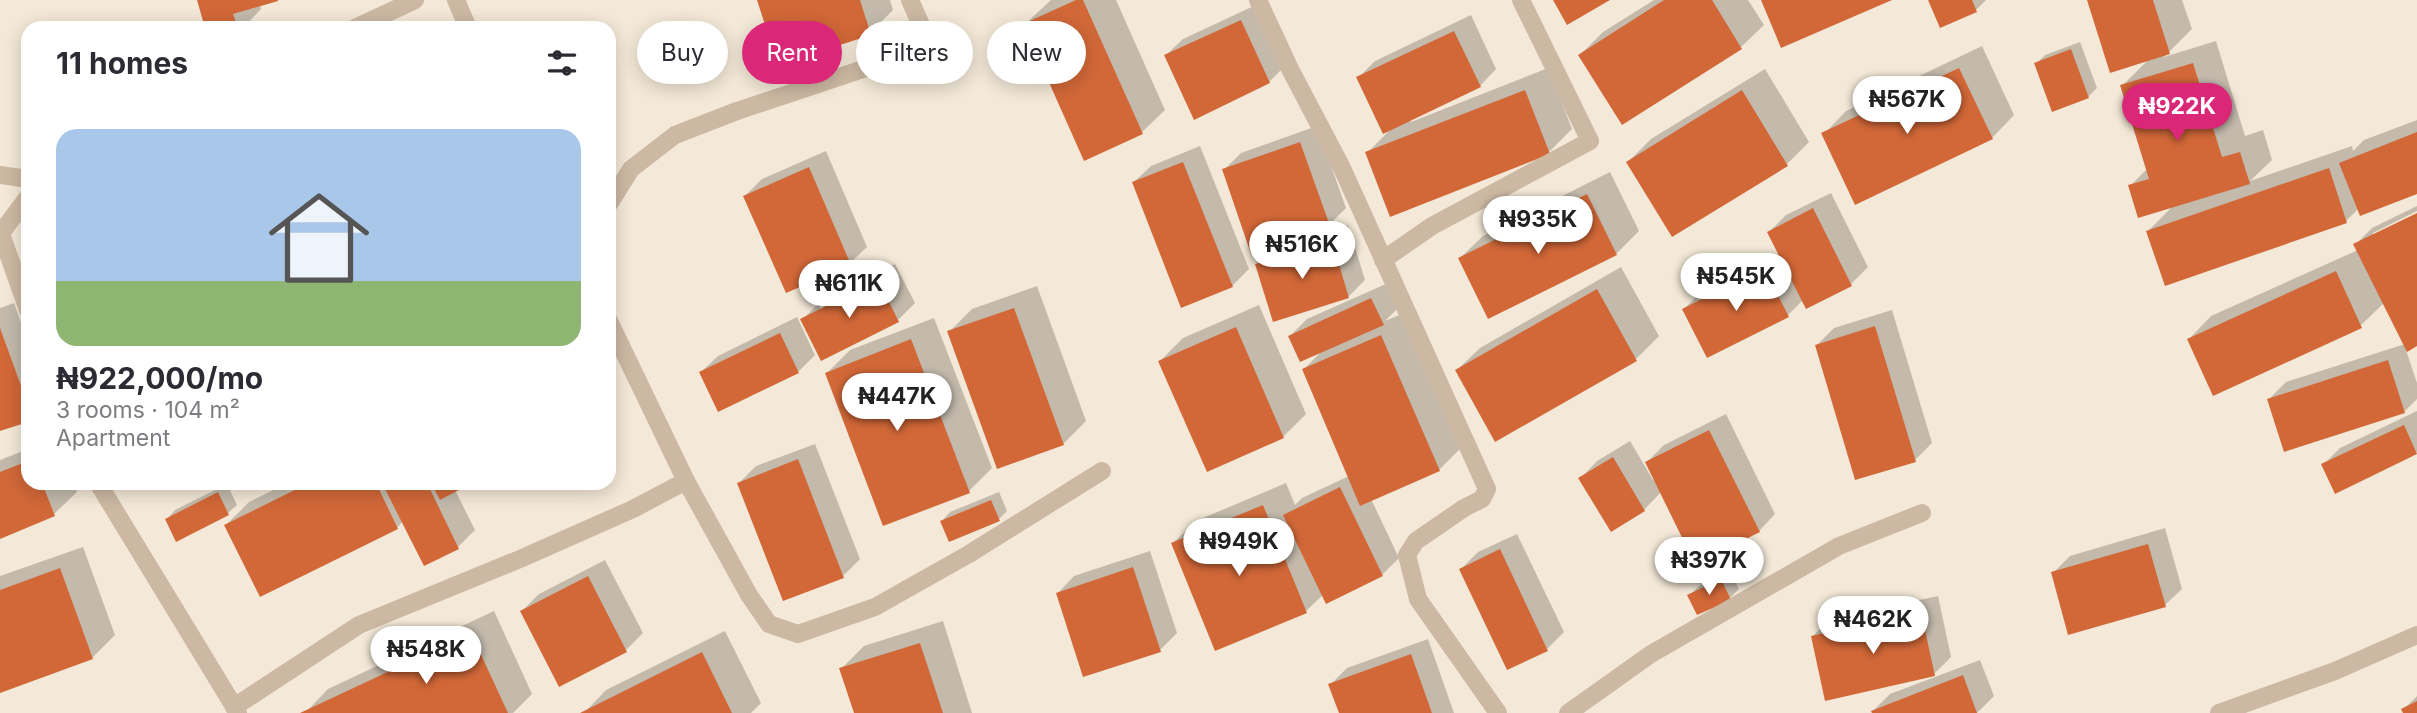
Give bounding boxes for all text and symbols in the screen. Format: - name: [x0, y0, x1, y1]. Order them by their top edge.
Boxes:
- chip: Buy: [637, 21, 728, 84]
- chip: Rent: [742, 21, 842, 84]
- chip: Filters: [856, 21, 973, 84]
- chip: New: [987, 21, 1086, 84]
- icon: filters: [543, 44, 581, 82]
- text: 11 homes: [56, 45, 188, 81]
- pin: ₦567K: [1858, 76, 1956, 136]
- pin: ₦922K: [2128, 83, 2226, 143]
- text: ₦567K: [1869, 85, 1945, 113]
- text: ₦922K: [2138, 92, 2216, 120]
- icon: home: [256, 175, 382, 301]
- pin: ₦935K: [1489, 196, 1587, 256]
- text: ₦935K: [1499, 205, 1577, 233]
- pin: ₦516K: [1253, 222, 1351, 281]
- text: ₦516K: [1265, 230, 1339, 258]
- pin: ₦545K: [1687, 254, 1785, 313]
- pin: ₦611K: [800, 260, 898, 320]
- text: ₦545K: [1697, 262, 1775, 290]
- text: ₦611K: [815, 269, 883, 297]
- text: ₦922,000/mo: [56, 360, 263, 396]
- pin: ₦447K: [848, 374, 946, 433]
- text: ₦447K: [858, 382, 936, 410]
- text: 3 rooms · 104 m²: [56, 396, 240, 424]
- text: Apartment: [56, 424, 170, 452]
- pin: ₦949K: [1190, 518, 1288, 578]
- text: ₦949K: [1199, 527, 1279, 555]
- pin: ₦397K: [1660, 538, 1758, 597]
- text: ₦397K: [1671, 546, 1747, 574]
- pin: ₦462K: [1824, 596, 1922, 656]
- text: ₦462K: [1834, 605, 1912, 633]
- pin: ₦548K: [377, 626, 475, 686]
- text: ₦548K: [386, 635, 466, 663]

